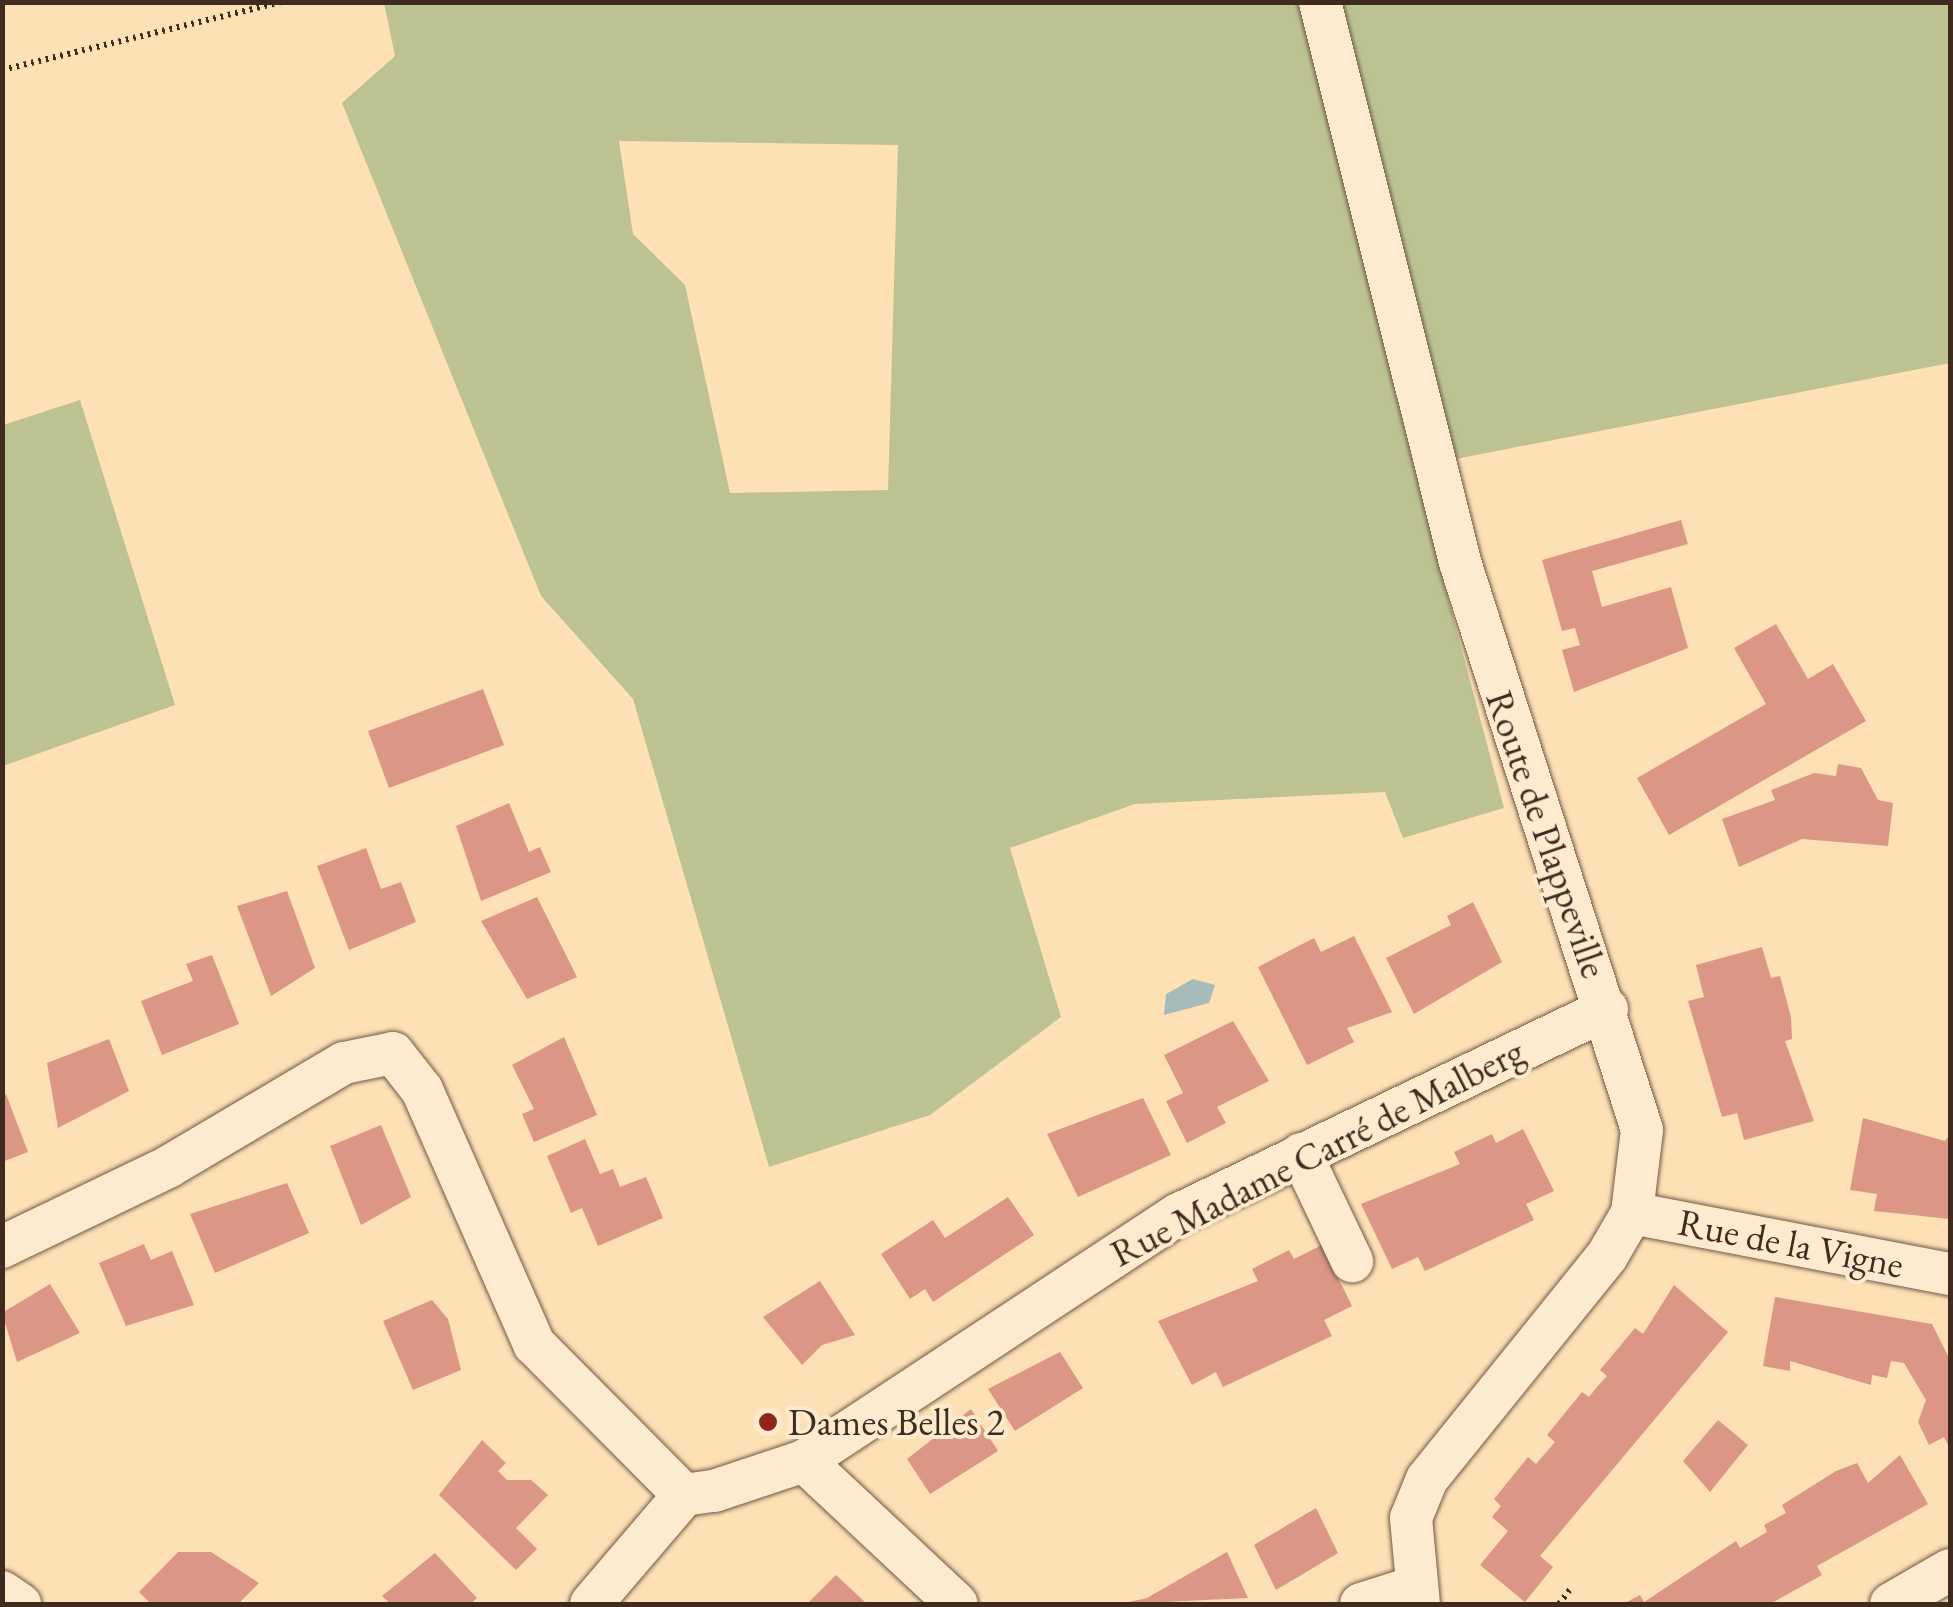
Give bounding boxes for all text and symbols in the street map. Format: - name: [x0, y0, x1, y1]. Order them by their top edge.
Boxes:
- street label: Route de Plappeville: [1477, 685, 1617, 983]
- street label: Rue Madame Carré de Malberg: [1103, 1028, 1531, 1276]
- street label: Rue de la Vigne: [1674, 1199, 1908, 1287]
- place label: Dames Belles 2: [788, 1399, 1004, 1445]
- marker: Dames Belles 2: [757, 1411, 779, 1433]

